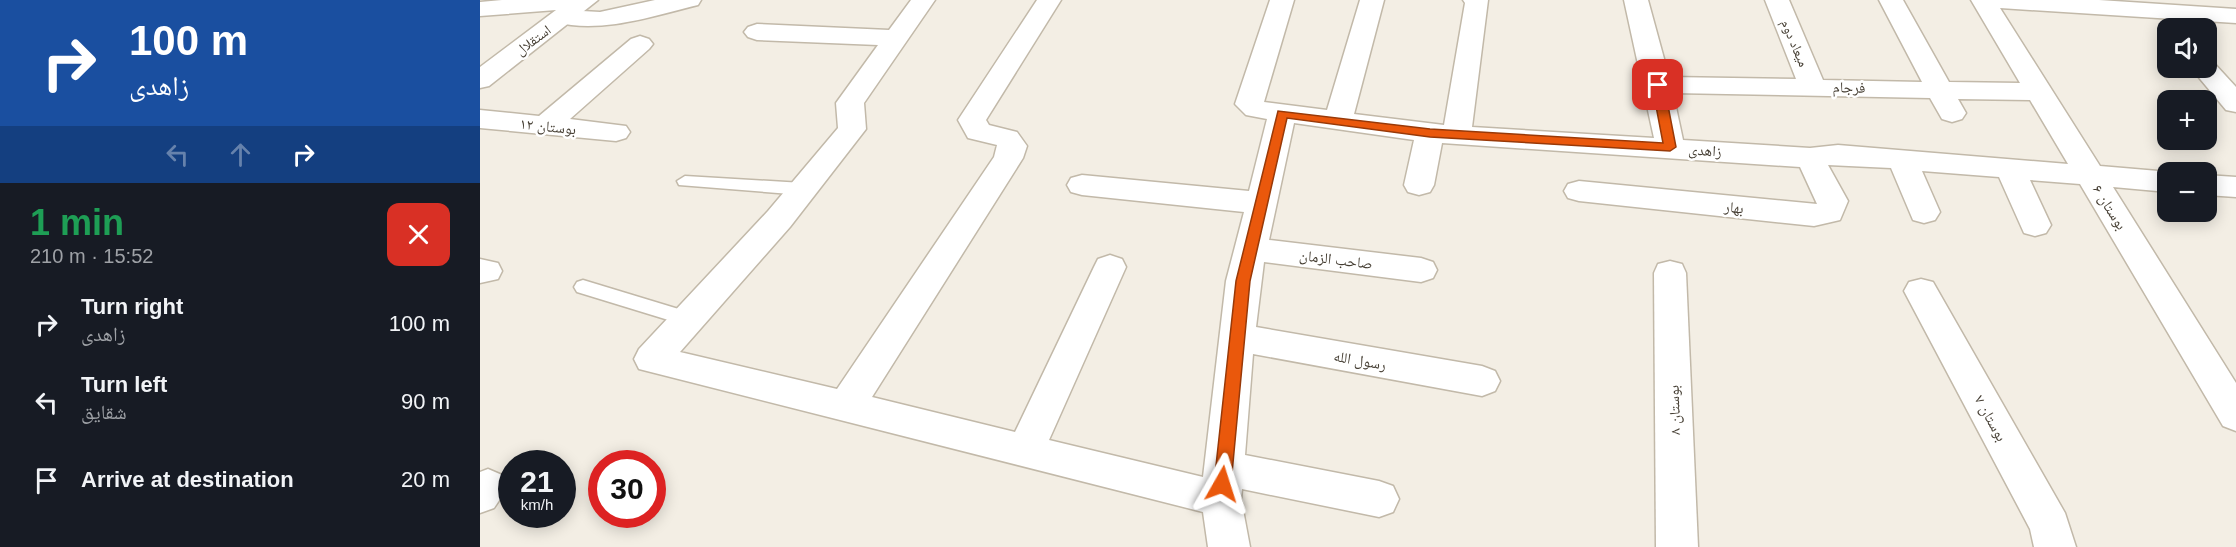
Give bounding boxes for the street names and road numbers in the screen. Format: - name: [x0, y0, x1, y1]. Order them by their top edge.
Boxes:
- street label: میعاد دوم: [1776, 17, 1812, 70]
- street label: استقلال: [512, 22, 554, 59]
- street label: فرجام: [1832, 78, 1866, 98]
- street label: بوستان ۱۲: [519, 115, 577, 139]
- street label: زاهدی: [1688, 140, 1722, 162]
- street label: بوستان ۶: [2088, 181, 2130, 234]
- street label: بهار: [1722, 197, 1745, 217]
- street label: صاحب الزمان: [1298, 246, 1374, 274]
- street label: رسول الله: [1332, 347, 1388, 375]
- street label: بوستان ۸: [1665, 385, 1685, 435]
- street label: بوستان ۷: [1970, 392, 2011, 445]

